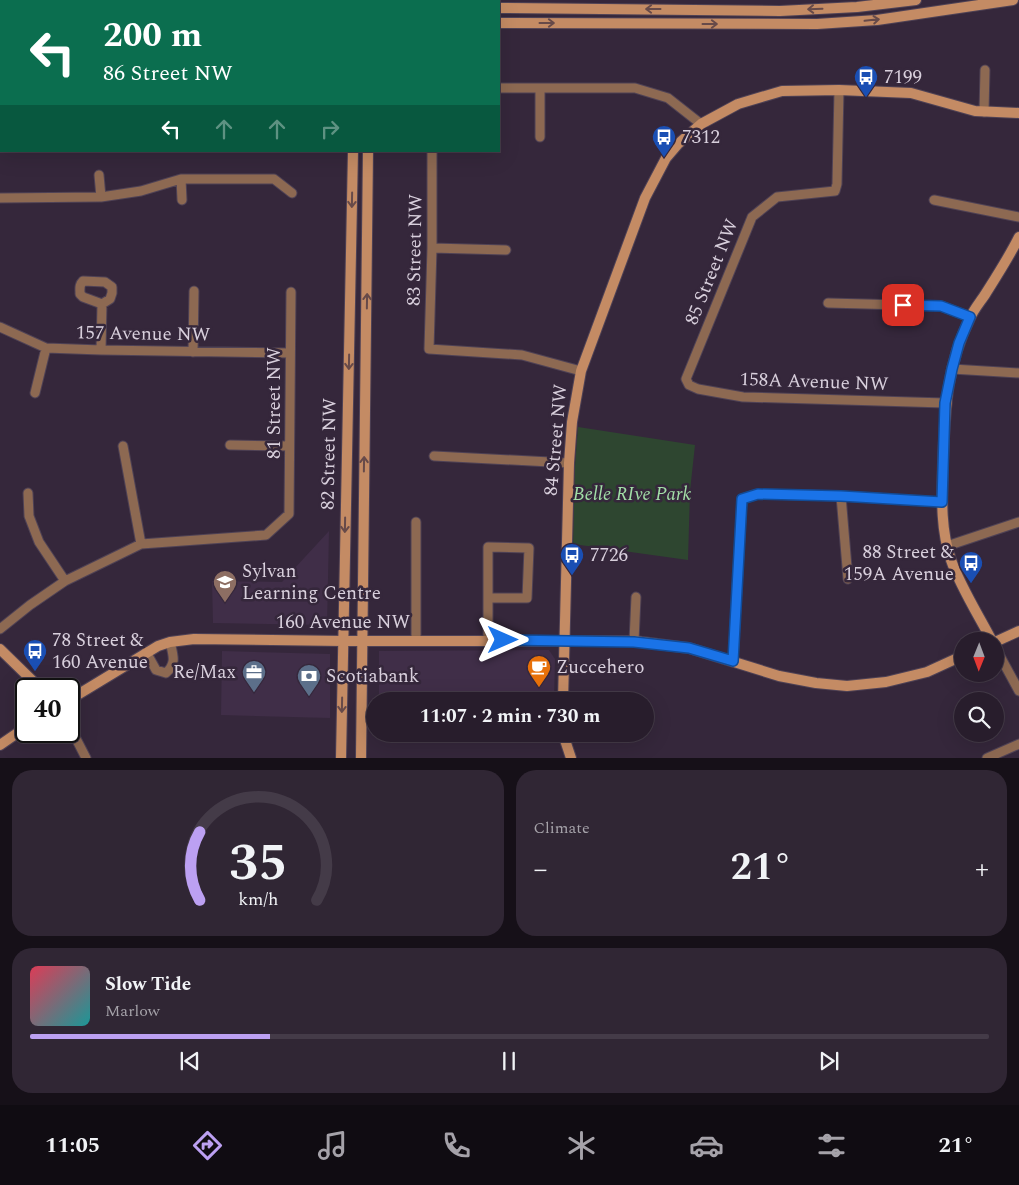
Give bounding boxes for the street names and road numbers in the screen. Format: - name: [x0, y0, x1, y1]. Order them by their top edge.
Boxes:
- street label: 83 Street NW: [400, 193, 430, 306]
- street label: 85 Street NW: [678, 214, 747, 329]
- street label: 157 Avenue NW: [76, 318, 211, 350]
- street label: 81 Street NW: [260, 347, 289, 459]
- street label: 158A Avenue NW: [739, 365, 889, 399]
- street label: 84 Street NW: [537, 383, 575, 497]
- street label: 82 Street NW: [314, 397, 344, 510]
- street label: 160 Avenue NW: [276, 608, 411, 637]

